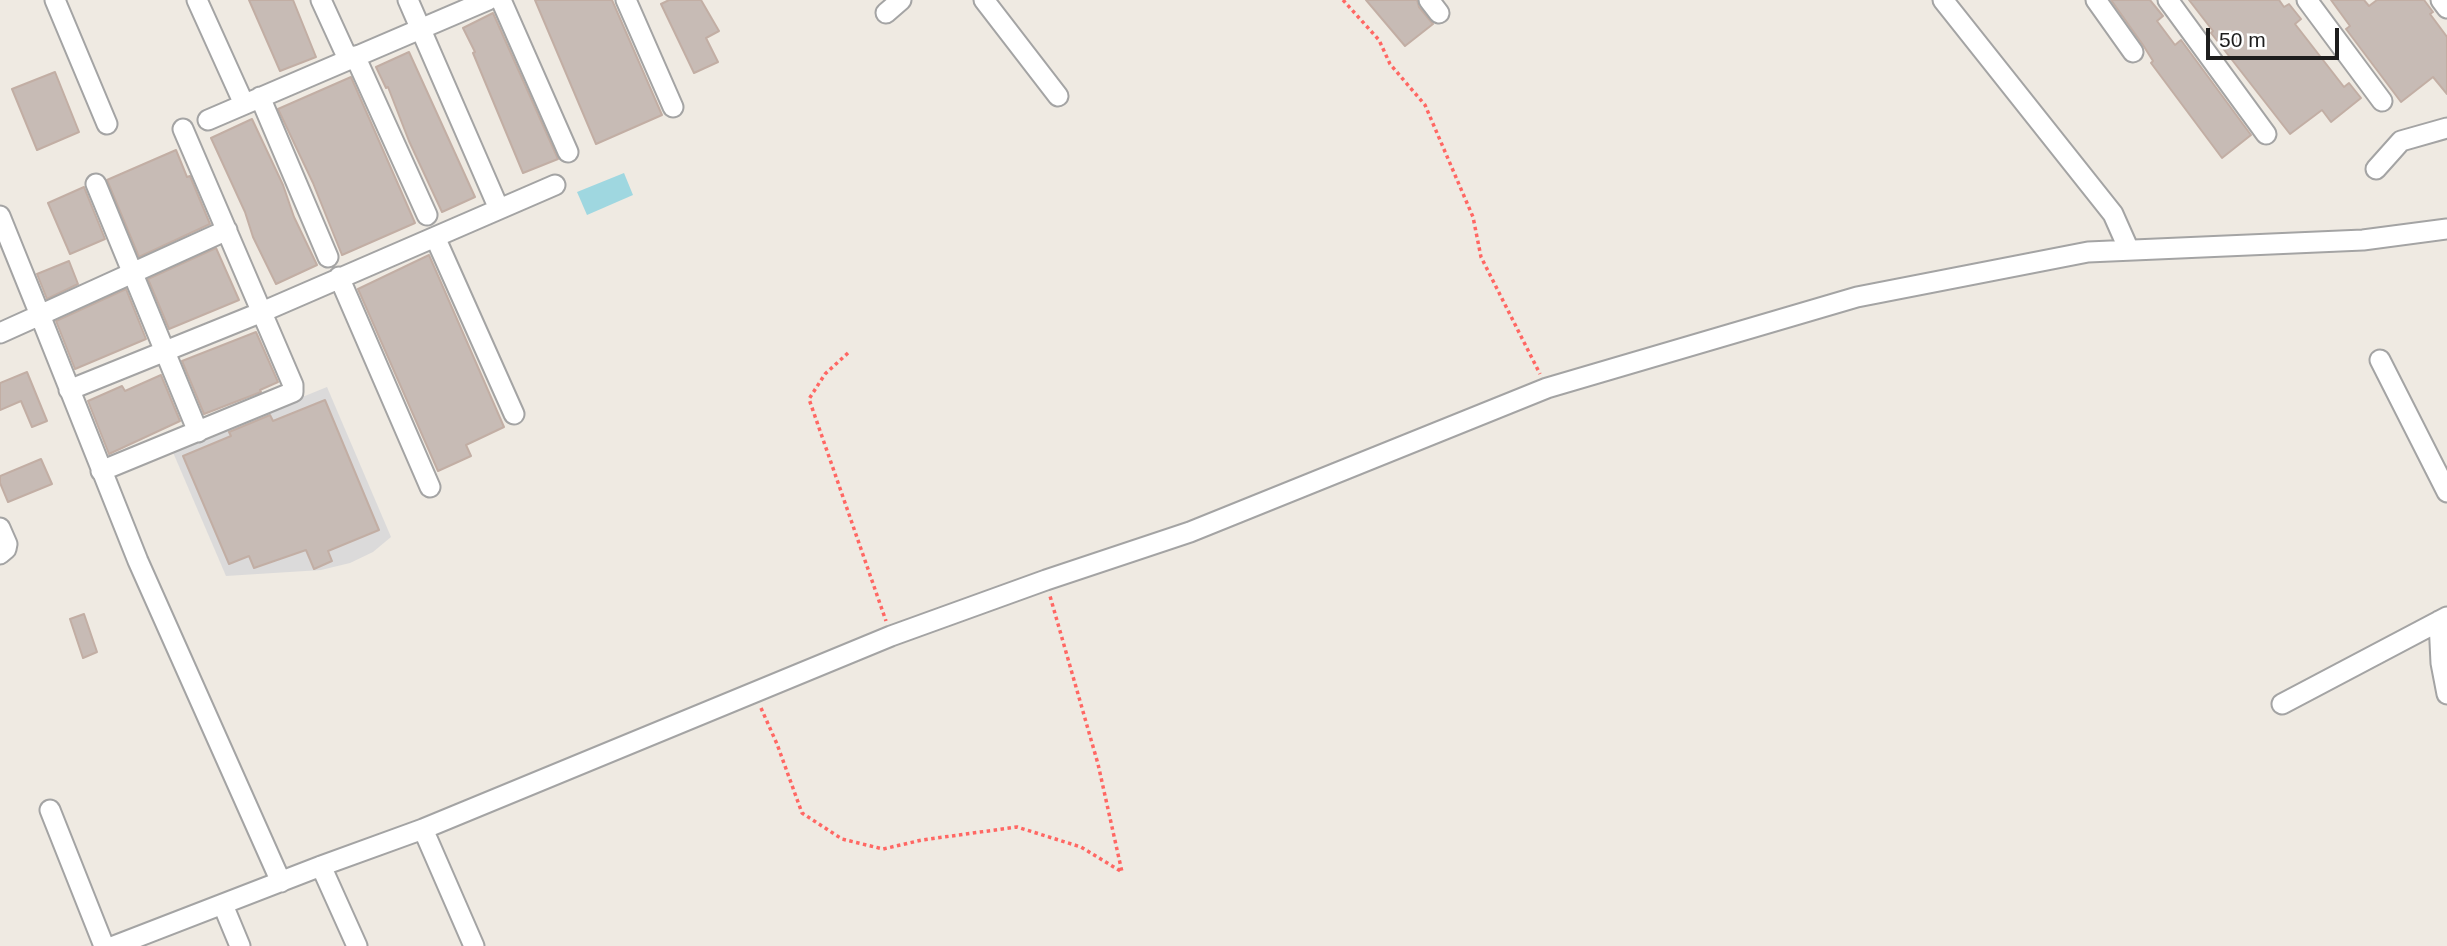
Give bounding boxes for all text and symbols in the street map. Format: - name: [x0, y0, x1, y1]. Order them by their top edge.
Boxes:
- scale bar: [2209, 14, 2342, 58]
- text: 50 m: [2219, 28, 2266, 51]

